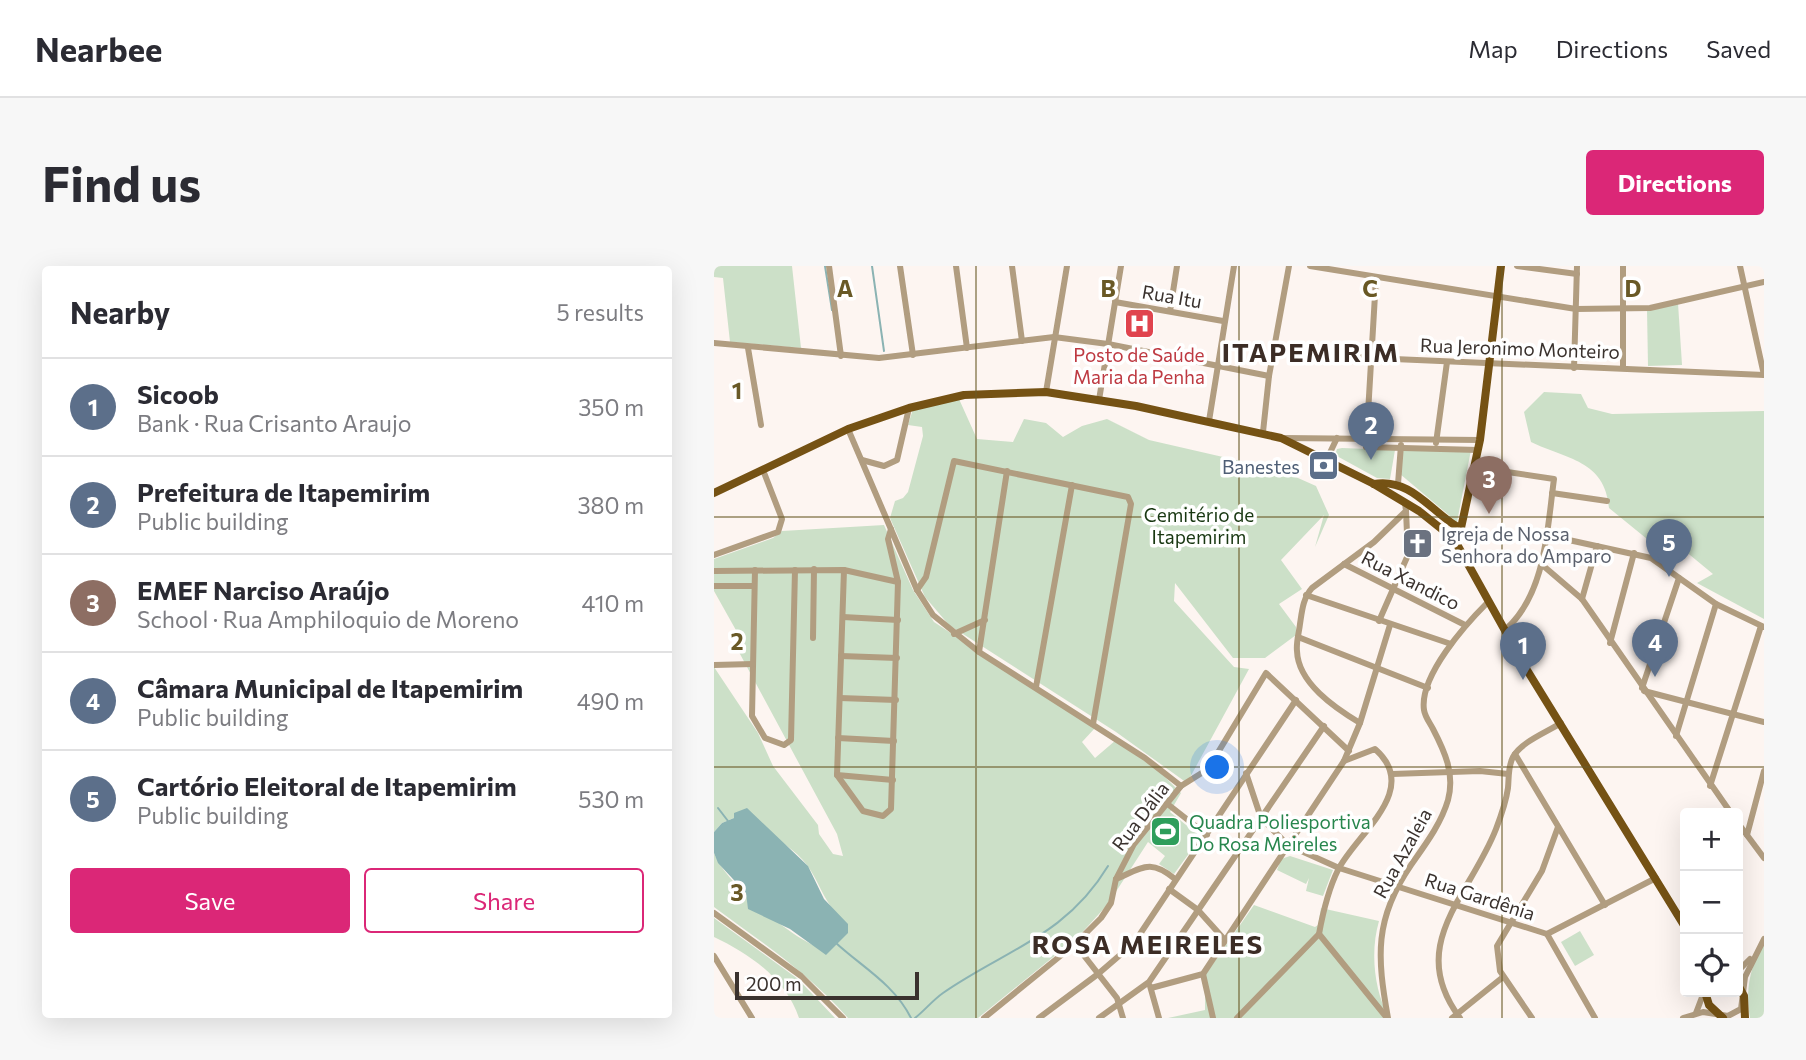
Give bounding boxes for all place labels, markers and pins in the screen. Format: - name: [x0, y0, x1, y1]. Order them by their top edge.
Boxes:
- hospital icon: Posto de Saúde Maria da Penha: [1122, 306, 1156, 340]
- place label: Posto de Saúde Maria da Penha: [1073, 343, 1205, 388]
- pin: 2: [1348, 402, 1394, 460]
- bank icon: Banestes: [1306, 449, 1340, 483]
- place label: Banestes: [1222, 455, 1300, 478]
- pin: 3: [1466, 456, 1512, 514]
- pin: 5: [1646, 519, 1692, 577]
- place label: Igreja de Nossa Senhora do Amparo: [1441, 522, 1612, 567]
- church icon: Igreja de Nossa Senhora do Amparo: [1401, 527, 1435, 561]
- pin: 4: [1632, 619, 1678, 677]
- pin: 1: [1500, 622, 1546, 680]
- place label: Quadra Poliesportiva Do Rosa Meireles: [1189, 810, 1371, 855]
- sports icon: Quadra Poliesportiva Do Rosa Meireles: [1149, 815, 1183, 849]

